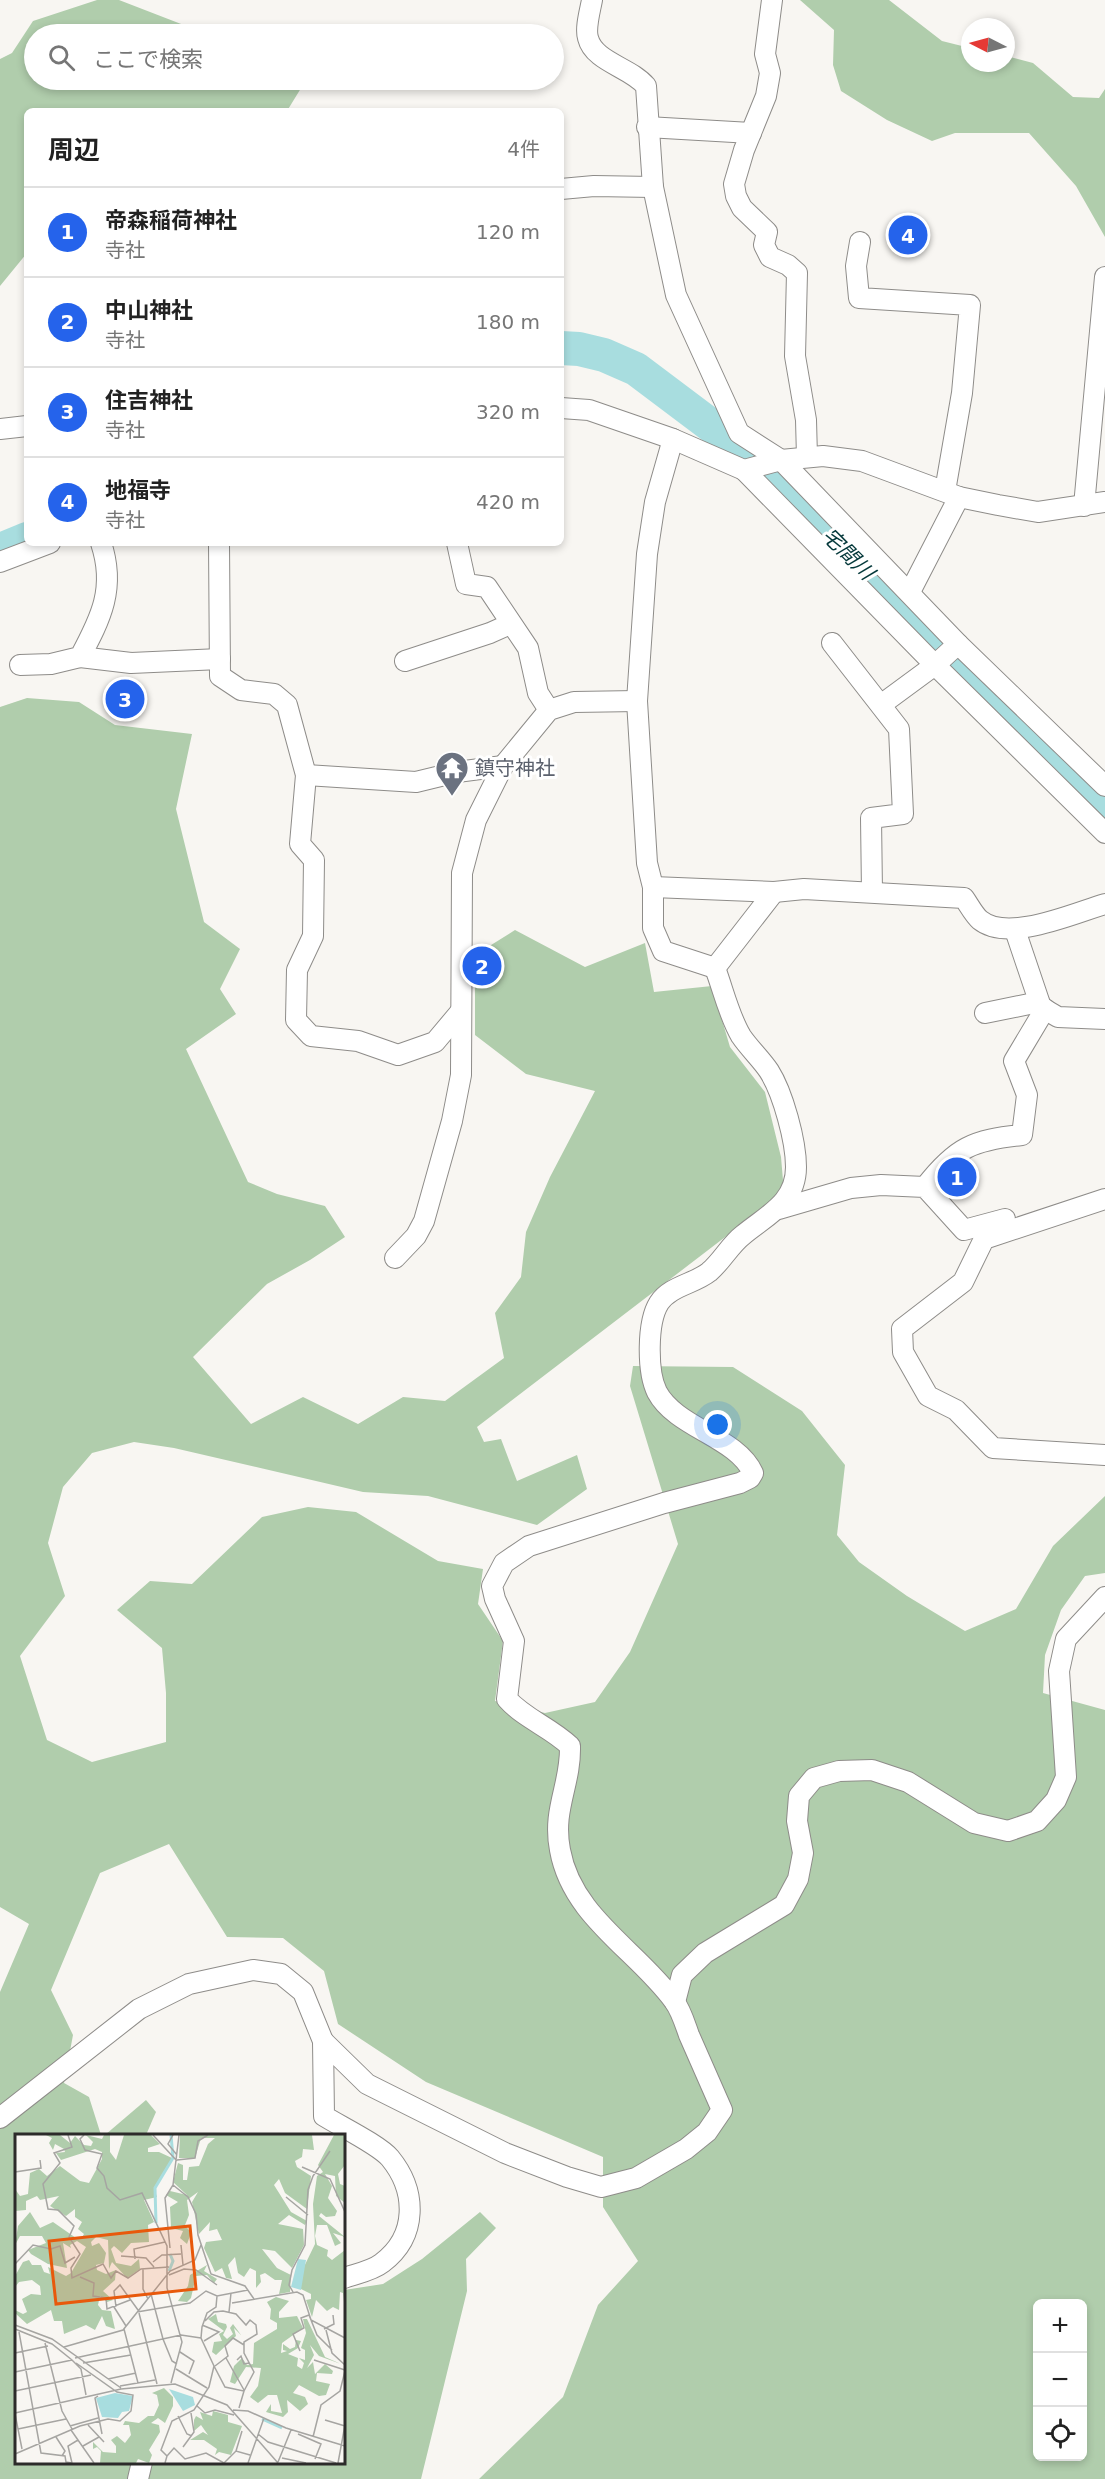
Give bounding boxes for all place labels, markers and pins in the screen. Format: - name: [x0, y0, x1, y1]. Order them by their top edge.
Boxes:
- pin: 4: [888, 212, 928, 258]
- pin: 3: [106, 676, 144, 722]
- temple icon: 鎮守神社: [434, 750, 470, 797]
- place label: 鎮守神社: [475, 756, 555, 780]
- pin: 2: [462, 944, 502, 988]
- pin: 1: [938, 1154, 976, 1200]

